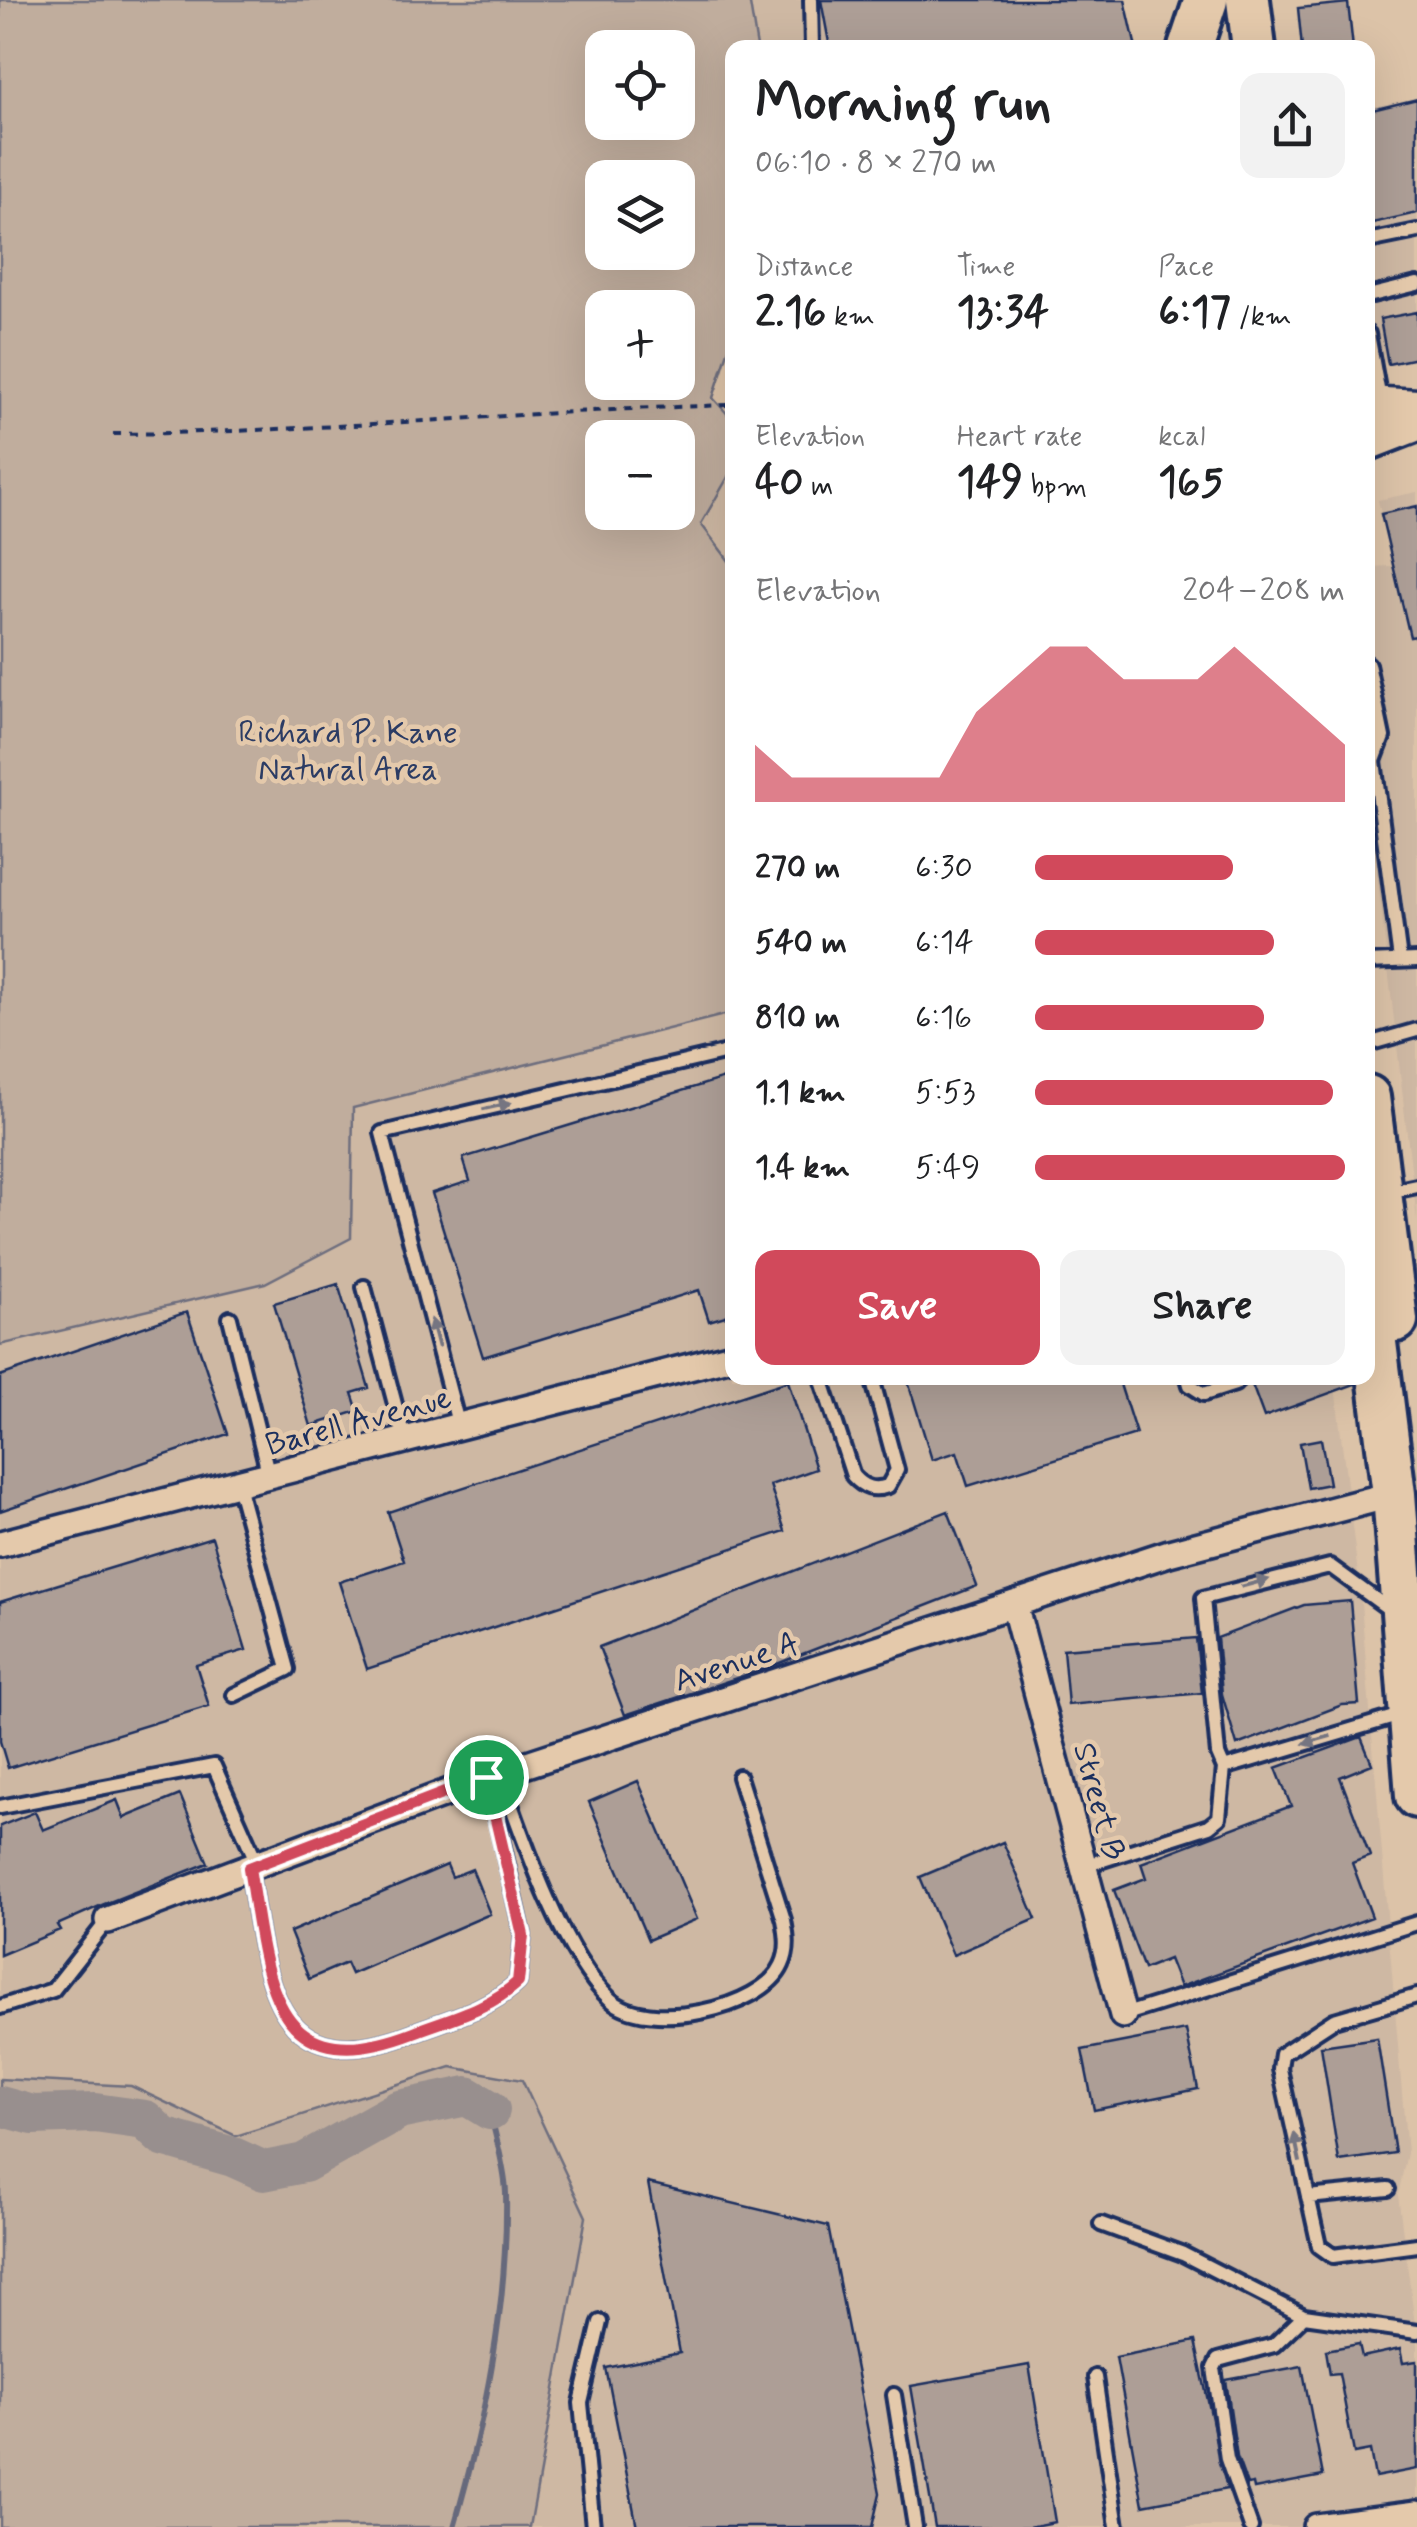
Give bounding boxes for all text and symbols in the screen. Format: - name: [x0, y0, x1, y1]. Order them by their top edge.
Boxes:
- map controls: [585, 30, 695, 530]
- button: locate: [585, 30, 695, 140]
- text: Morning run: [755, 68, 1052, 140]
- button: share: [1240, 73, 1345, 178]
- text: 06:10 · 8 × 270 m: [755, 142, 996, 184]
- button: layers: [585, 160, 695, 270]
- text: Distance: [755, 249, 853, 286]
- text: Time: [957, 249, 1015, 286]
- text: Pace: [1158, 249, 1214, 286]
- text: 2.16: [755, 286, 826, 341]
- text: 13:34: [957, 286, 1049, 341]
- text: 6:17: [1158, 286, 1231, 341]
- button: +: [585, 290, 695, 400]
- text: km: [826, 299, 875, 336]
- text: /km: [1231, 299, 1292, 336]
- text: Elevation: [755, 419, 865, 456]
- text: Heart rate: [957, 419, 1082, 456]
- text: kcal: [1158, 419, 1205, 456]
- button: −: [585, 420, 695, 530]
- text: 40: [755, 456, 803, 511]
- text: 149: [957, 456, 1023, 511]
- text: 165: [1158, 456, 1224, 511]
- text: m: [803, 469, 833, 506]
- text: bpm: [1023, 469, 1087, 506]
- text: Elevation: [755, 570, 881, 612]
- text: 204–208 m: [1182, 570, 1345, 612]
- park label: Richard P. Kane Natural Area: [238, 712, 458, 791]
- text: 270 m: [755, 847, 840, 889]
- text: 6:30: [915, 847, 973, 889]
- text: 540 m: [755, 922, 847, 964]
- text: 6:14: [915, 922, 974, 964]
- text: 810 m: [755, 997, 840, 1039]
- text: 6:16: [915, 997, 972, 1039]
- text: 1.1 km: [755, 1072, 846, 1114]
- text: 5:53: [915, 1072, 975, 1114]
- one-way arrow: [481, 1098, 512, 1113]
- text: 1.4 km: [755, 1147, 850, 1189]
- text: 5:49: [915, 1147, 980, 1189]
- button: Save: [755, 1250, 1040, 1365]
- button: Share: [1060, 1250, 1345, 1365]
- one-way arrow: [426, 1317, 442, 1348]
- street label: Barell Avenue: [261, 1377, 456, 1467]
- one-way arrow: [1240, 1575, 1271, 1590]
- street label: Avenue A: [669, 1623, 805, 1703]
- one-way arrow: [1302, 1732, 1333, 1748]
- pin: [444, 1735, 529, 1820]
- street label: Street B: [1062, 1738, 1134, 1865]
- icon: arrive: [459, 1750, 514, 1805]
- one-way arrow: [1289, 2132, 1305, 2163]

